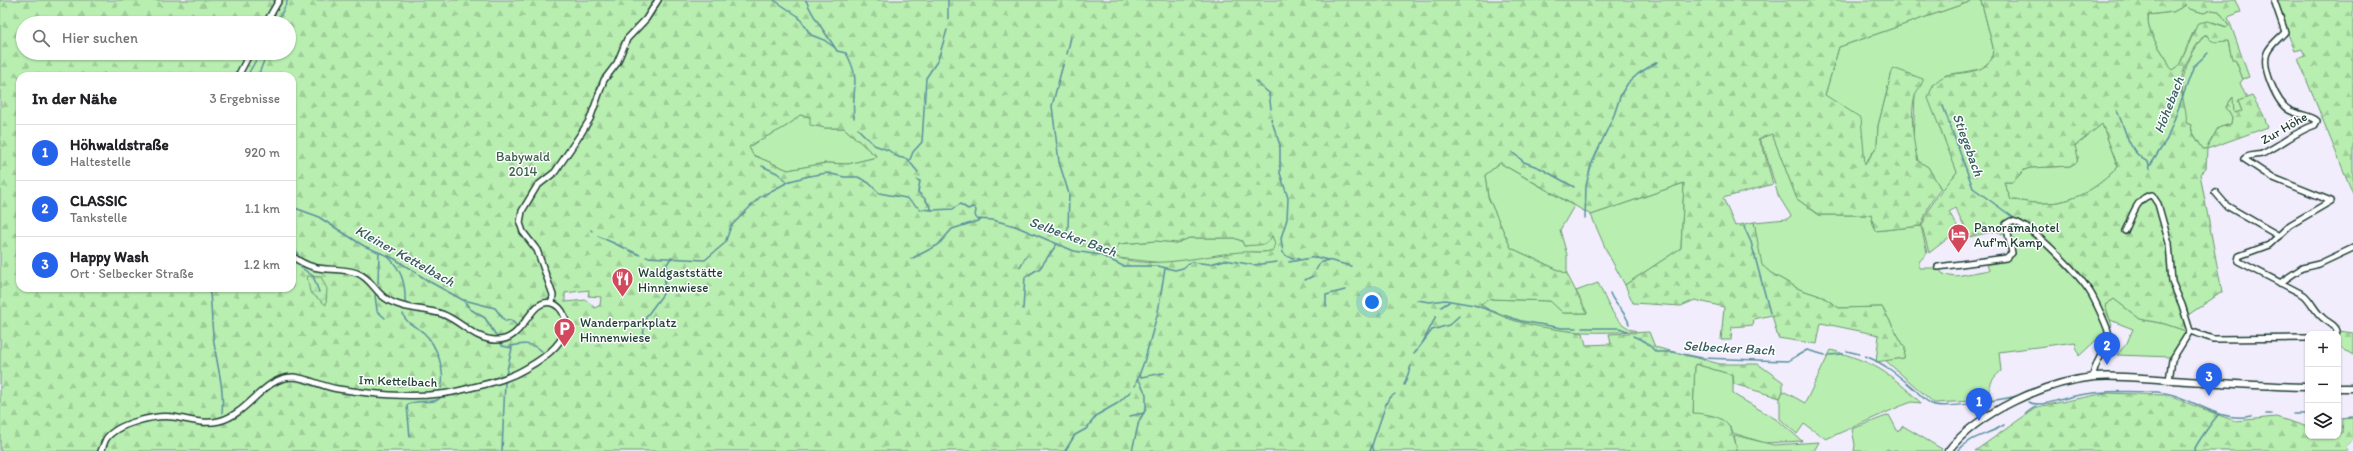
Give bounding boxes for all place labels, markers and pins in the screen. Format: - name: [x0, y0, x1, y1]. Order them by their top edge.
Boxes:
- place label: Panoramahotel Auf'm Kamp: [1974, 220, 2060, 250]
- hotel icon: Panoramahotel Auf'm Kamp: [1945, 221, 1971, 254]
- place label: Waldgaststätte Hinnenwiese: [638, 265, 723, 295]
- restaurant icon: Waldgaststätte Hinnenwiese: [610, 266, 636, 299]
- place label: Wanderparkplatz Hinnenwiese: [580, 315, 677, 345]
- parking icon: Wanderparkplatz Hinnenwiese: [551, 316, 577, 349]
- pin: 2: [2094, 332, 2120, 365]
- pin: 3: [2196, 363, 2222, 396]
- pin: 1: [1966, 388, 1992, 421]

